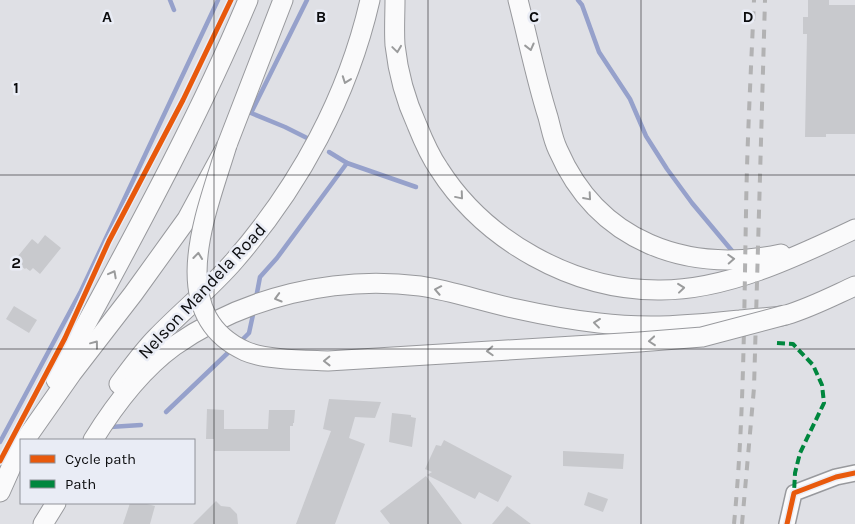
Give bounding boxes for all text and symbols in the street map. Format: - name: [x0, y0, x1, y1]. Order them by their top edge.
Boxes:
- text: A: [102, 7, 112, 26]
- text: B: [316, 7, 326, 26]
- text: C: [529, 7, 539, 26]
- text: D: [743, 7, 754, 26]
- one-way arrow: [524, 43, 535, 52]
- one-way arrow: [391, 44, 401, 53]
- one-way arrow: [342, 75, 352, 84]
- text: 1: [13, 78, 19, 97]
- one-way arrow: [454, 190, 463, 199]
- one-way arrow: [582, 192, 591, 201]
- street label: Nelson Mandela Road: [133, 219, 271, 363]
- one-way arrow: [192, 252, 203, 260]
- text: 2: [11, 253, 21, 272]
- one-way arrow: [728, 254, 735, 264]
- one-way arrow: [107, 270, 117, 279]
- one-way arrow: [678, 283, 686, 294]
- one-way arrow: [434, 285, 442, 296]
- one-way arrow: [274, 293, 282, 303]
- one-way arrow: [593, 318, 601, 329]
- one-way arrow: [647, 335, 655, 346]
- one-way arrow: [89, 340, 98, 350]
- one-way arrow: [485, 346, 493, 357]
- one-way arrow: [323, 356, 331, 366]
- legend: [20, 439, 195, 504]
- text: Cycle path: [65, 450, 136, 468]
- text: Path: [65, 475, 96, 493]

